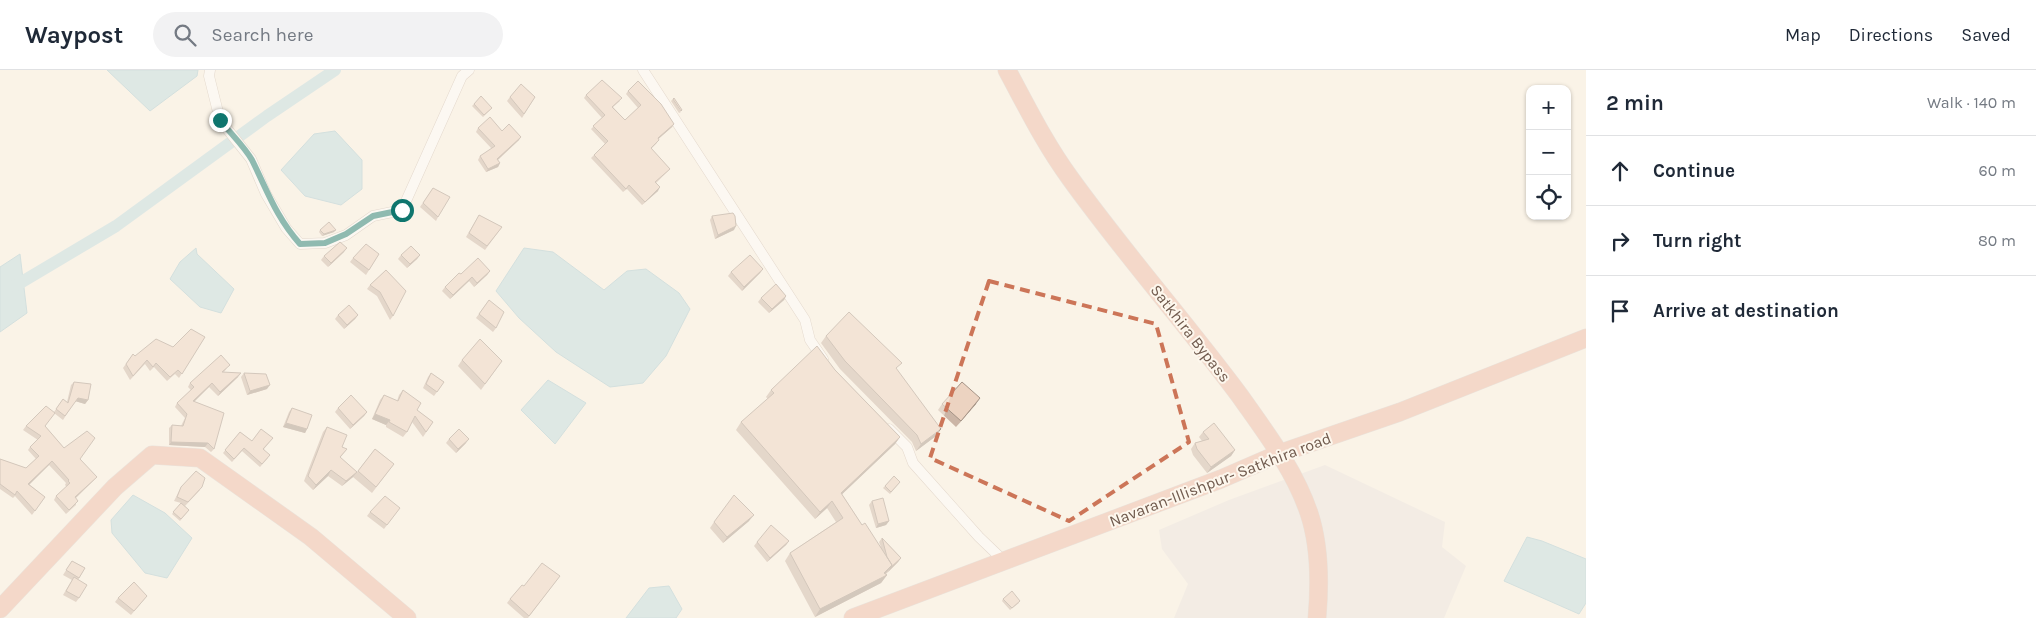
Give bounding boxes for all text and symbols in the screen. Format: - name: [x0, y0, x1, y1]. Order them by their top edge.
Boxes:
- search box: [153, 12, 503, 57]
- text: Waypost: [25, 21, 123, 49]
- icon: search: [171, 21, 199, 49]
- text: Search here: [211, 24, 313, 46]
- text: Map: [1785, 24, 1821, 46]
- text: Directions: [1849, 24, 1933, 46]
- text: Saved: [1961, 24, 2011, 46]
- map controls: [1526, 85, 1571, 220]
- button: +: [1526, 85, 1571, 130]
- text: 2 min: [1606, 91, 1664, 115]
- text: Walk · 140 m: [1927, 93, 2016, 112]
- route end: [209, 109, 232, 132]
- button: −: [1526, 130, 1571, 175]
- icon: ahead: [1606, 157, 1634, 185]
- text: Continue: [1653, 160, 1735, 182]
- text: 60 m: [1979, 161, 2016, 180]
- button: locate: [1526, 175, 1571, 220]
- route start: [391, 199, 414, 222]
- icon: right: [1606, 227, 1634, 255]
- text: Turn right: [1653, 230, 1742, 252]
- text: 80 m: [1978, 231, 2016, 250]
- street label: Satkhira Bypass: [1147, 281, 1235, 386]
- icon: arrive: [1606, 297, 1634, 325]
- text: Arrive at destination: [1653, 300, 1839, 322]
- street label: Navaran-Illishpur- Satkhira road: [1107, 428, 1334, 531]

